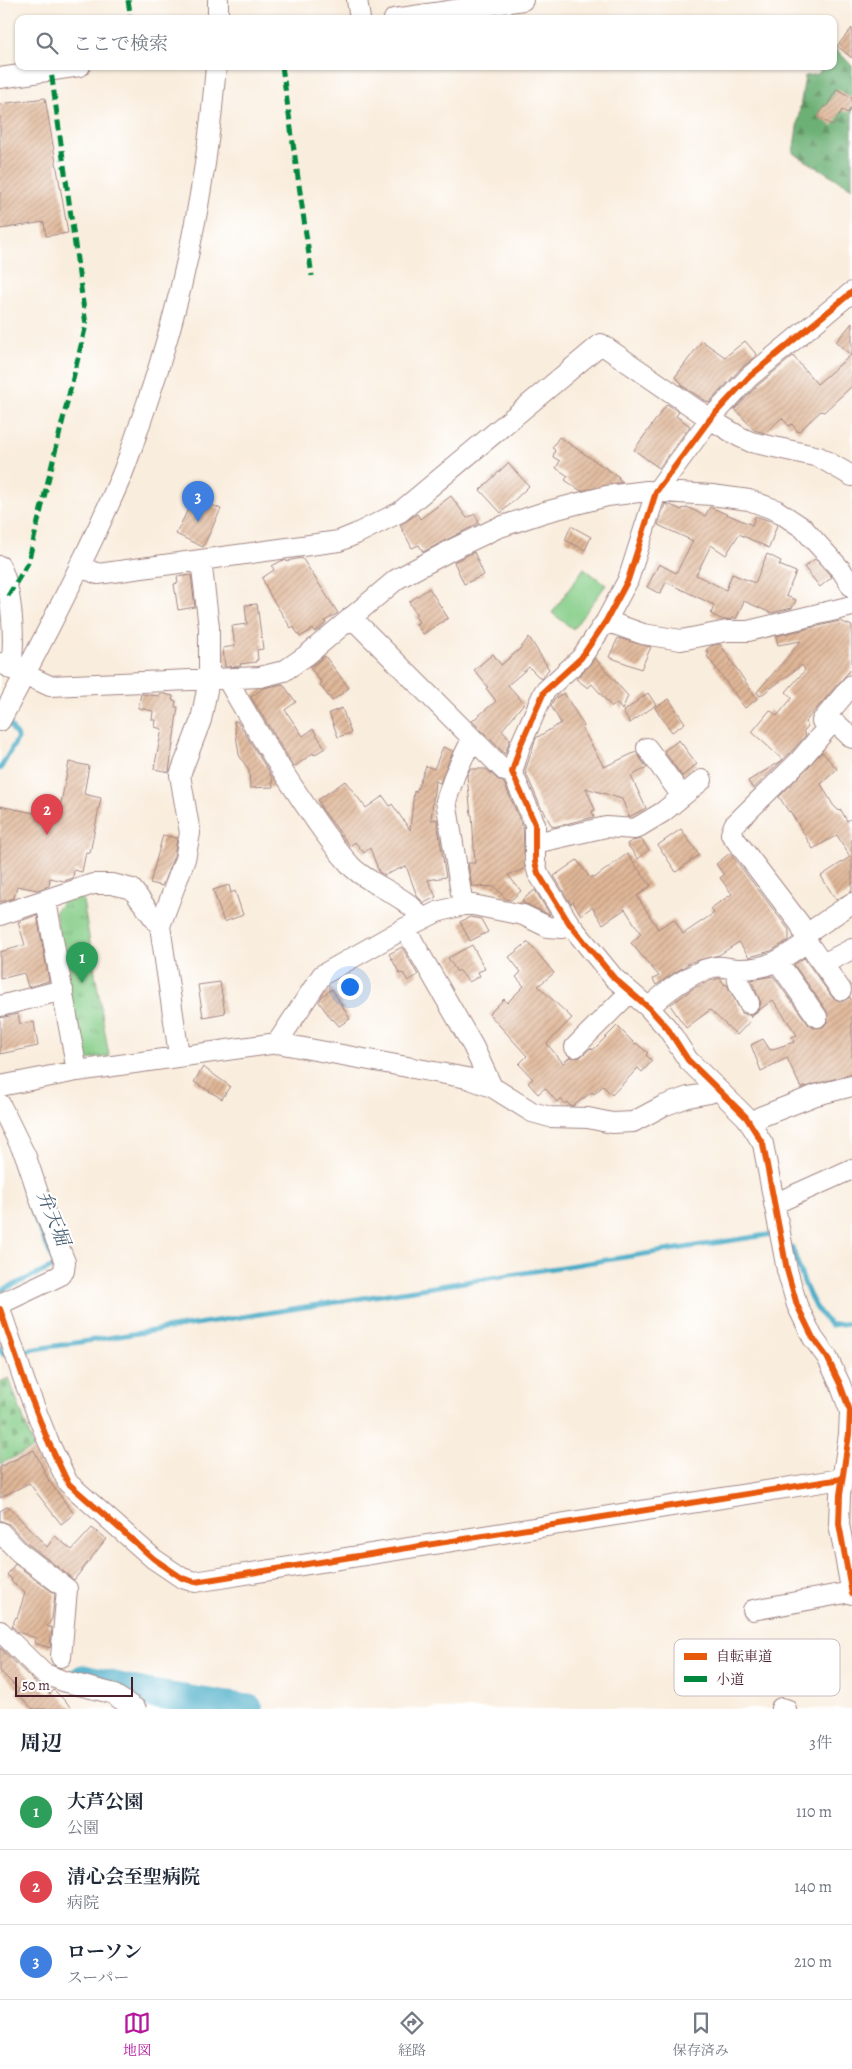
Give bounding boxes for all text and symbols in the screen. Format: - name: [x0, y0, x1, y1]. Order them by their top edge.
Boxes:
- search box: [15, 15, 837, 70]
- icon: search: [33, 29, 61, 57]
- text: ここで検索: [73, 31, 168, 57]
- pin: 3: [182, 481, 214, 522]
- pin: 2: [31, 794, 63, 835]
- pin: 1: [66, 942, 98, 983]
- your location: [337, 974, 363, 1000]
- water label: 弁天堀: [30, 1187, 77, 1252]
- legend: [674, 1639, 840, 1696]
- text: 自転車道: [716, 1647, 772, 1666]
- text: 小道: [716, 1670, 744, 1689]
- scale bar: [15, 1674, 132, 1697]
- text: 50 m: [22, 1676, 50, 1695]
- text: 周辺: [20, 1729, 62, 1757]
- text: 3件: [809, 1732, 832, 1754]
- text: 大芦公園: [67, 1789, 143, 1815]
- text: 1: [33, 1801, 39, 1823]
- text: 110 m: [796, 1801, 832, 1823]
- text: 公園: [67, 1817, 99, 1839]
- text: 清心会至聖病院: [67, 1864, 200, 1890]
- text: 2: [32, 1876, 40, 1898]
- text: 140 m: [794, 1876, 832, 1898]
- text: 病院: [67, 1892, 99, 1914]
- text: ローソン: [67, 1939, 142, 1965]
- text: 3: [33, 1951, 39, 1973]
- text: 210 m: [794, 1951, 832, 1973]
- text: スーパー: [67, 1967, 129, 1989]
- tab: 地図: [123, 2009, 151, 2060]
- tab: 経路: [398, 2009, 426, 2060]
- tab: 保存済み: [673, 2009, 729, 2060]

